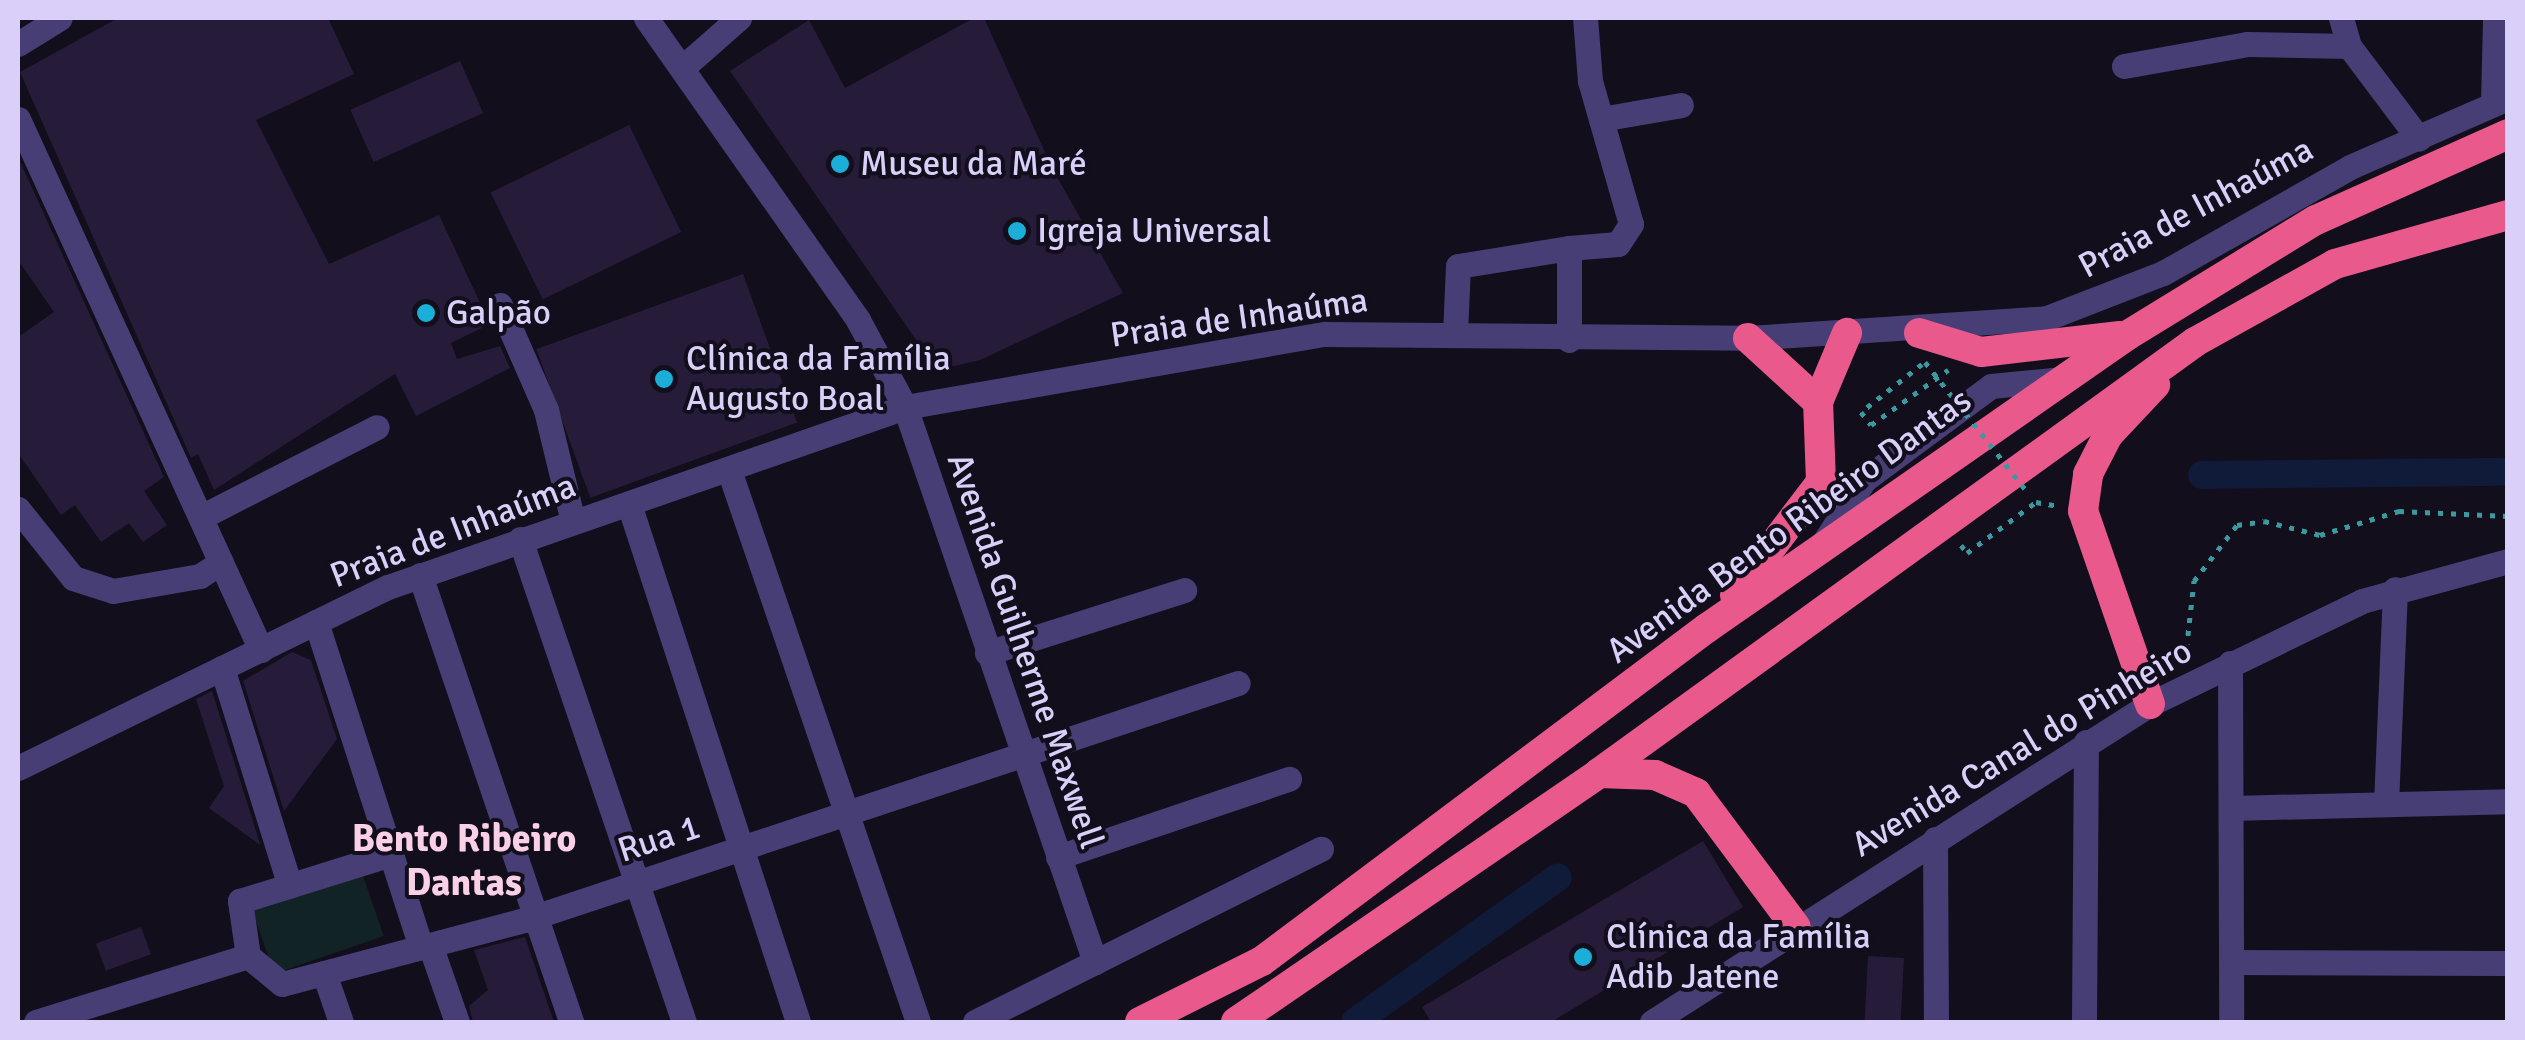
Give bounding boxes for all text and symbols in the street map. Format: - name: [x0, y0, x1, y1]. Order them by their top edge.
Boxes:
- street label: Praia de Inhaúma: [2072, 129, 2320, 287]
- place label: Museu da Maré: [860, 143, 1087, 185]
- marker: Museu da Maré: [829, 153, 851, 175]
- place label: Igreja Universal: [1037, 210, 1271, 252]
- marker: Igreja Universal: [1006, 220, 1028, 242]
- street label: Praia de Inhaúma: [1108, 279, 1370, 357]
- place label: Galpão: [446, 292, 551, 334]
- marker: Galpão: [415, 302, 437, 324]
- place label: Clínica da Família Augusto Boal: [686, 338, 951, 420]
- marker: Clínica da Família Augusto Boal: [651, 366, 677, 392]
- street label: Avenida Bento Ribeiro Dantas: [1598, 380, 1980, 672]
- street label: Avenida Guilherme Maxwell: [938, 448, 1112, 854]
- street label: Praia de Inhaúma: [324, 465, 582, 597]
- street label: Avenida Canal do Pinheiro: [1844, 630, 2200, 866]
- street label: Rua 1: [613, 806, 705, 872]
- district label: Bento Ribeiro Dantas: [352, 816, 576, 906]
- place label: Clínica da Família Adib Jatene: [1606, 916, 1871, 998]
- marker: Clínica da Família Adib Jatene: [1570, 944, 1596, 970]

